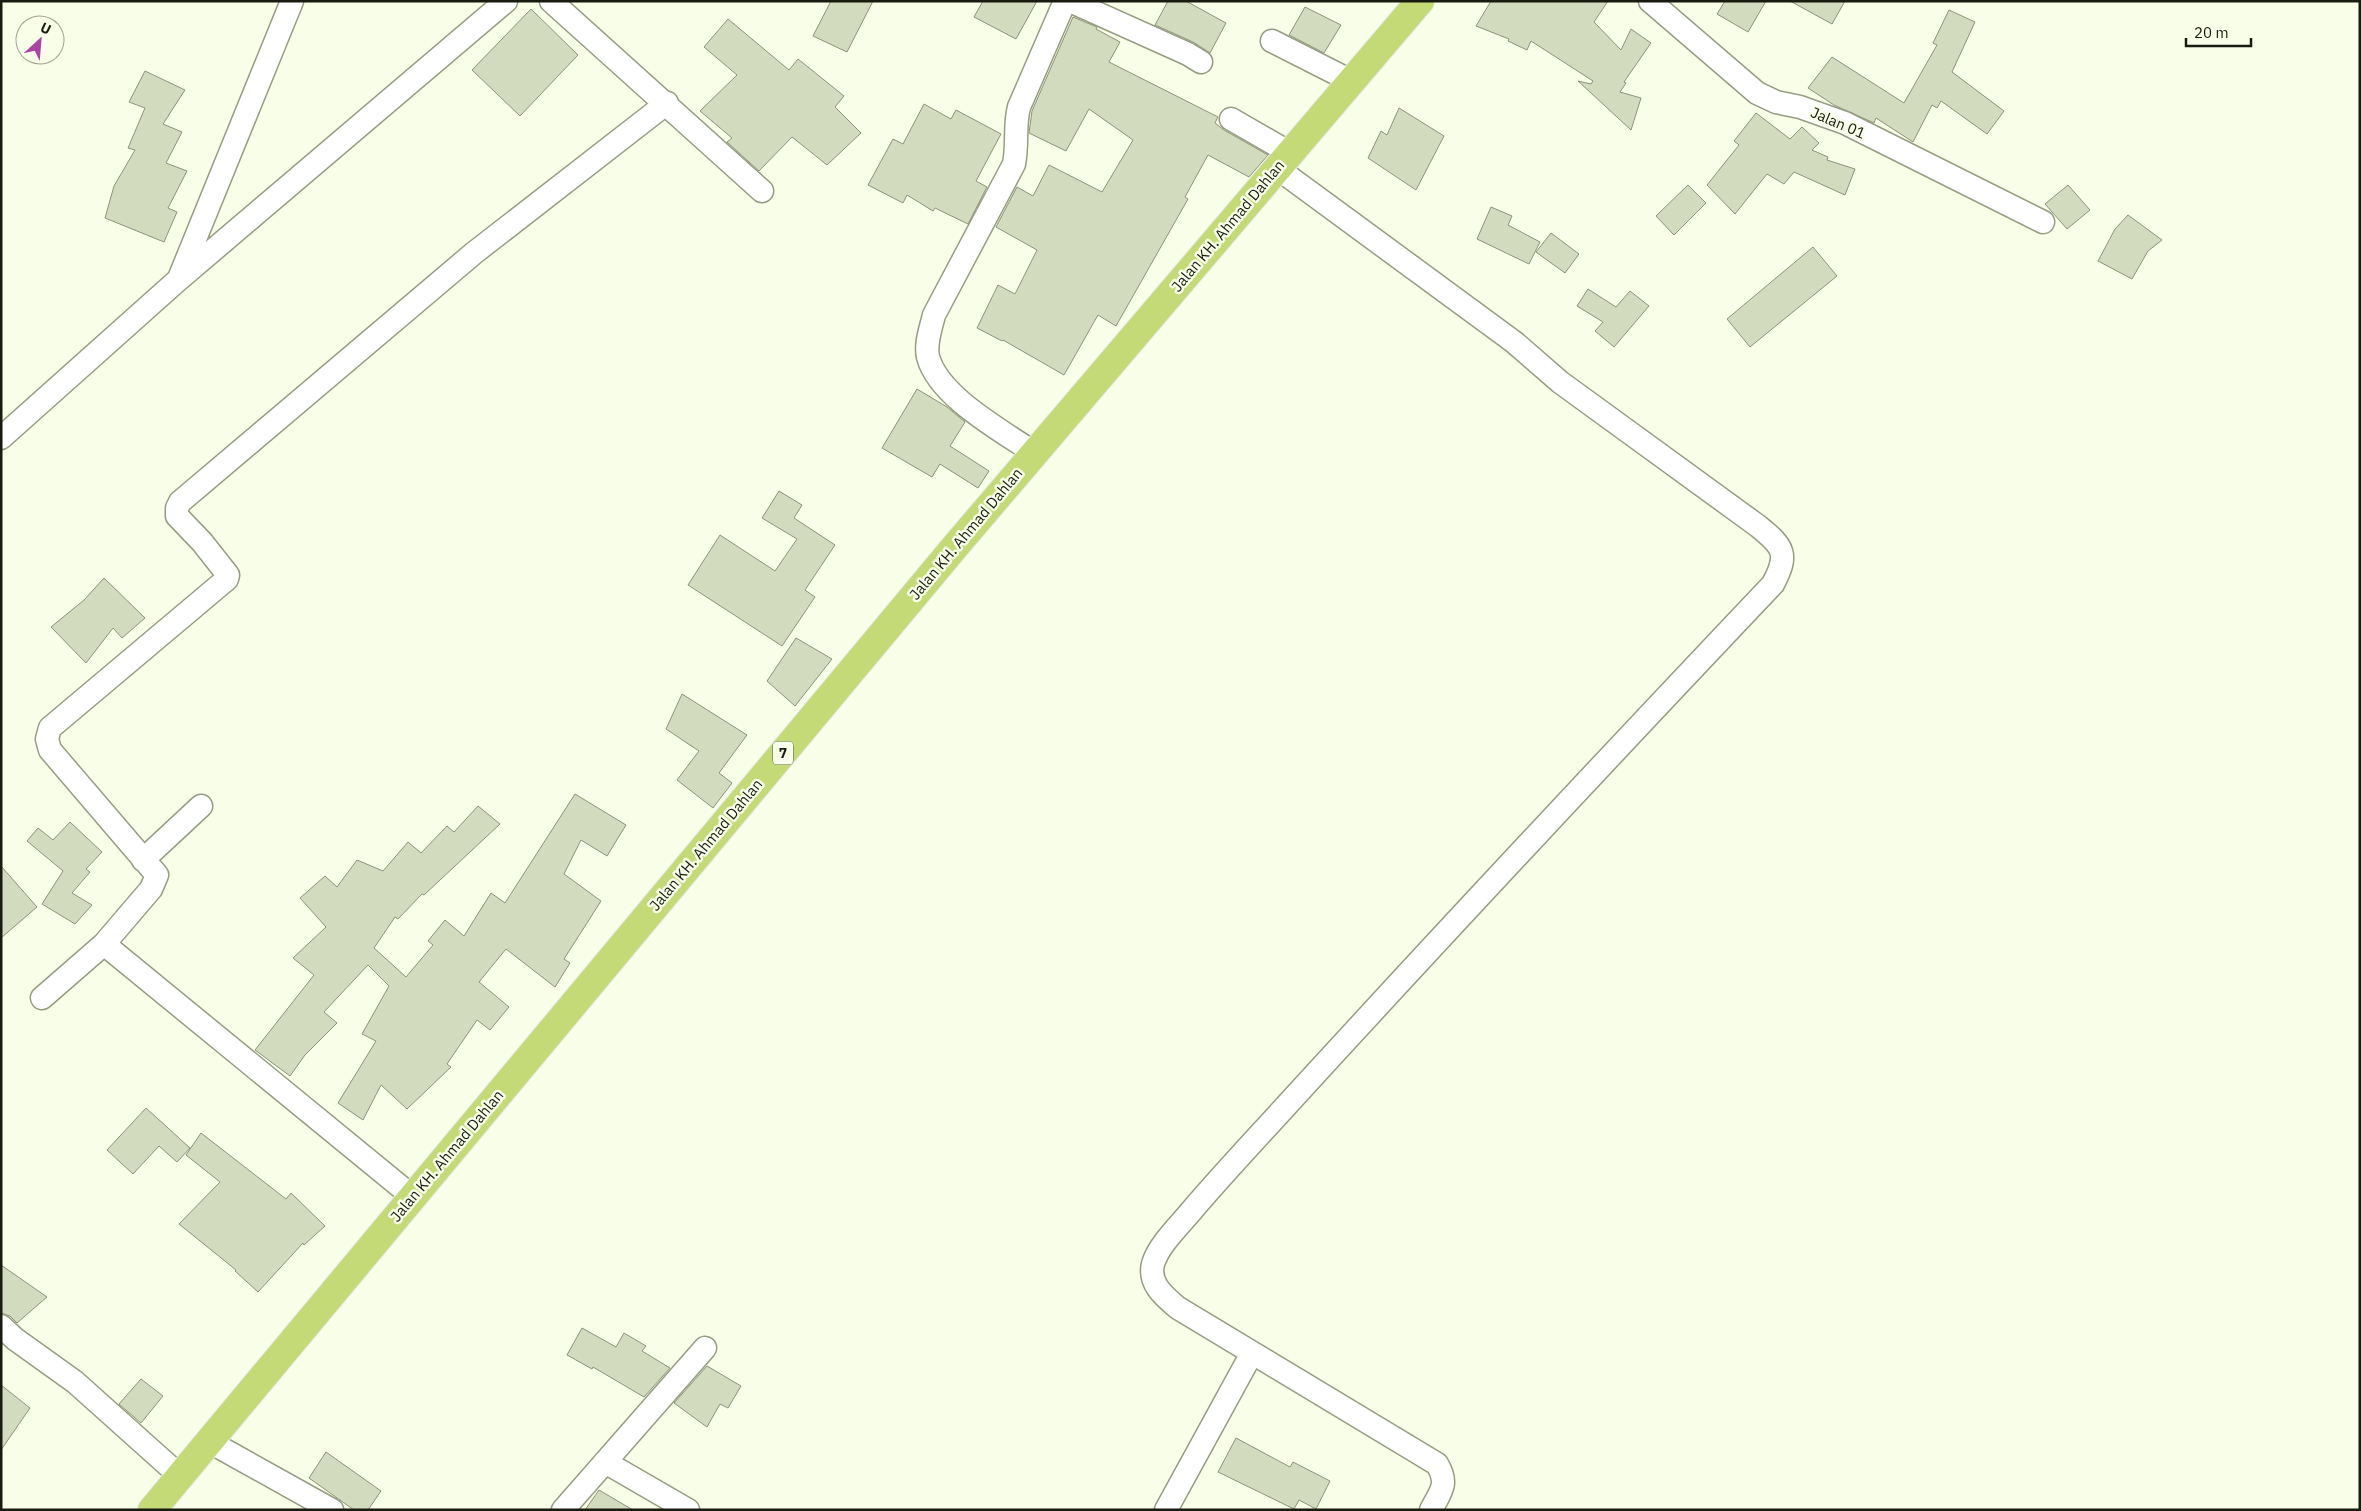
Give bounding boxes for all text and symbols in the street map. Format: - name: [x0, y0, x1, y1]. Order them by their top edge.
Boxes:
- north arrow: [15, 15, 65, 65]
- scale bar: [2186, 15, 2251, 47]
- text: U: [37, 18, 54, 39]
- text: 20 m: [2194, 23, 2229, 42]
- street label: Jalan 01: [1808, 103, 1869, 143]
- street label: Jalan KH. Ahmad Dahlan: [1167, 156, 1288, 295]
- street label: Jalan KH. Ahmad Dahlan: [905, 464, 1026, 603]
- road number: 7: [773, 741, 793, 764]
- street label: Jalan KH. Ahmad Dahlan: [645, 775, 766, 914]
- street label: Jalan KH. Ahmad Dahlan: [386, 1086, 507, 1225]

